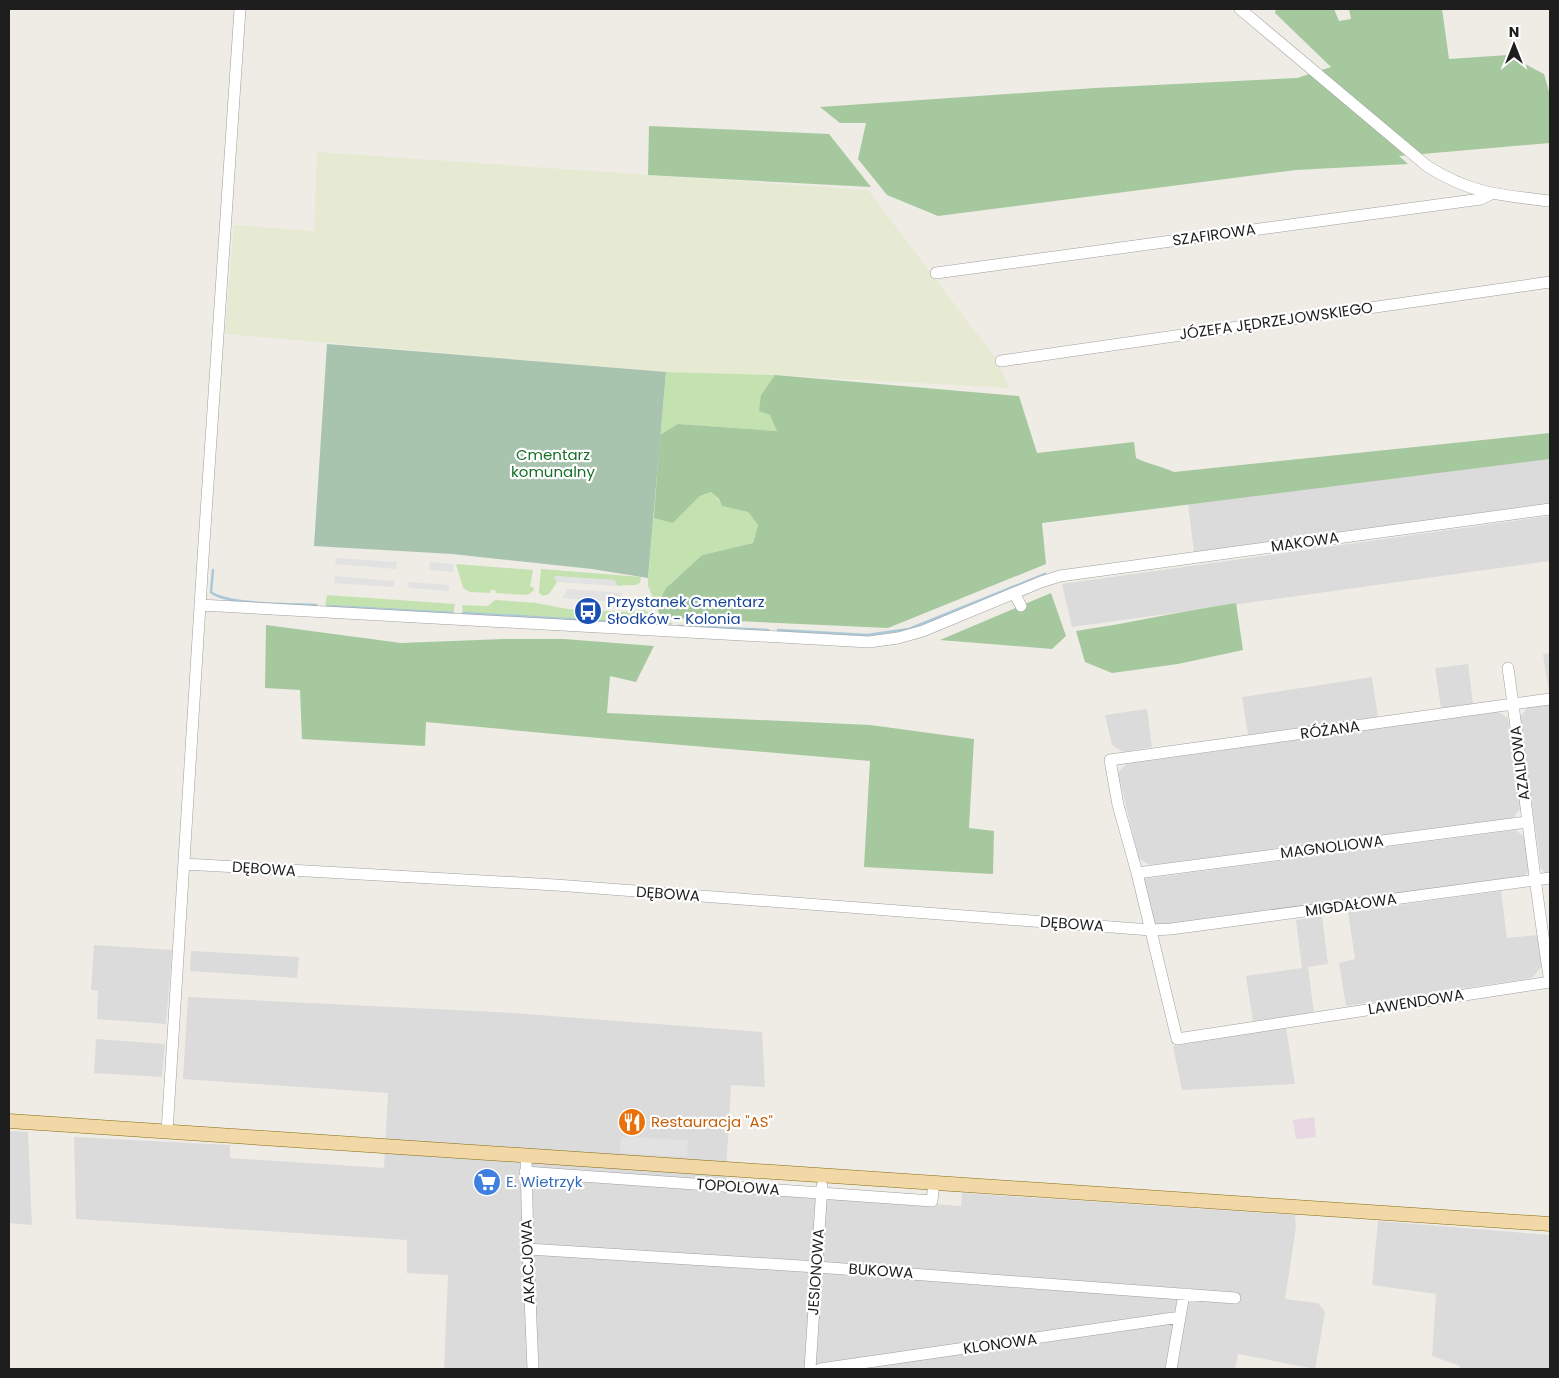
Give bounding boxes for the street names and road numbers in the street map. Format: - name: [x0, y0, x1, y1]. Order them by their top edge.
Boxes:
- street label: SZAFIROWA: [1171, 218, 1257, 251]
- street label: JÓZEFA JĘDRZEJOWSKIEGO: [1178, 296, 1374, 345]
- street label: MAKOWA: [1270, 526, 1340, 557]
- street label: RÓŻANA: [1299, 715, 1361, 744]
- street label: AZALIOWA: [1505, 725, 1534, 802]
- street label: MAGNOLIOWA: [1279, 830, 1385, 863]
- street label: DĘBOWA: [231, 856, 297, 881]
- street label: DĘBOWA: [635, 881, 701, 906]
- street label: MIGDAŁOWA: [1304, 888, 1398, 921]
- street label: DĘBOWA: [1039, 911, 1105, 936]
- street label: LAWENDOWA: [1367, 984, 1465, 1019]
- street label: TOPOLOWA: [696, 1173, 780, 1200]
- street label: AKACJOWA: [516, 1219, 539, 1305]
- street label: JESIONOWA: [802, 1228, 829, 1316]
- street label: BUKOWA: [848, 1258, 914, 1283]
- street label: KLONOWA: [962, 1328, 1038, 1359]

